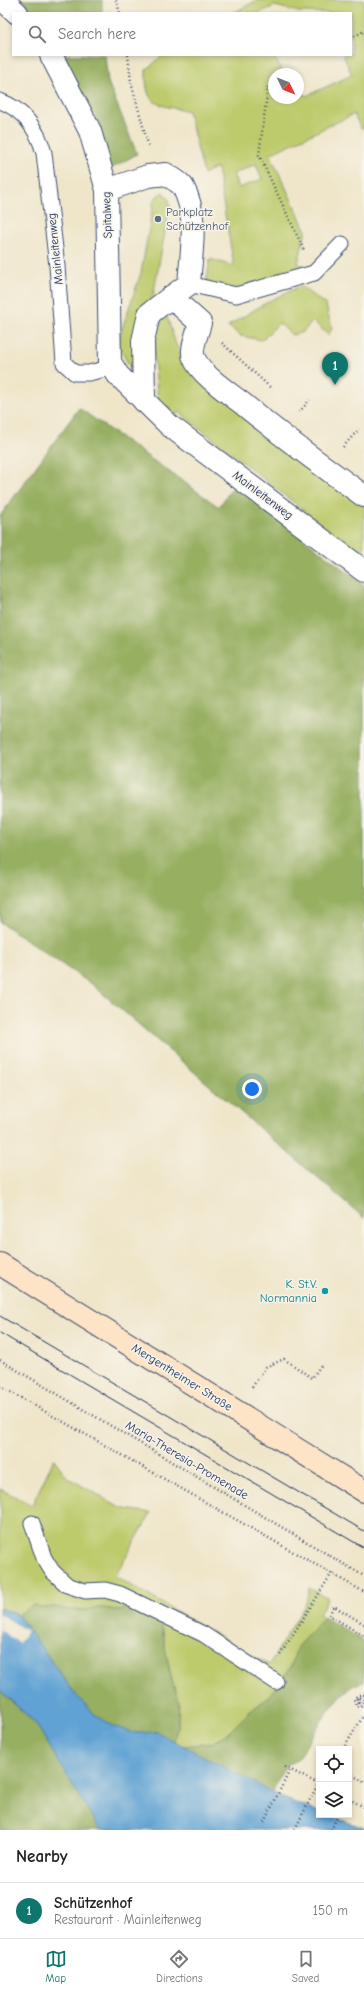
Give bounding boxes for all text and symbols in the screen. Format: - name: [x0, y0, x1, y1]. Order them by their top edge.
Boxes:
- search box: [12, 12, 352, 56]
- icon: search: [26, 23, 48, 45]
- text: Search here: [58, 25, 136, 43]
- north arrow: [268, 68, 304, 104]
- street label: Spitalweg: [99, 191, 115, 239]
- place label: Parkplatz Schützenhof: [166, 205, 229, 233]
- street label: Mainleitenweg: [44, 212, 66, 286]
- marker: Parkplatz Schützenhof: [153, 214, 163, 224]
- pin: 1: [322, 352, 348, 385]
- street label: Mainleitenweg: [230, 468, 296, 522]
- your location: [242, 1079, 262, 1099]
- place label: K. St.V. Normannia: [260, 1277, 317, 1305]
- marker: K. St.V. Normannia: [320, 1286, 330, 1296]
- street label: Mergentheimer Straße: [129, 1340, 235, 1414]
- street label: Maria-Theresia-Promenade: [123, 1418, 251, 1502]
- map controls: [316, 1746, 352, 1818]
- button: locate: [316, 1746, 352, 1782]
- button: layers: [316, 1782, 352, 1818]
- text: Nearby: [16, 1847, 67, 1866]
- text: Schützenhof: [54, 1894, 132, 1912]
- text: 1: [26, 1903, 32, 1918]
- text: 150 m: [313, 1903, 348, 1918]
- text: Restaurant · Mainleitenweg: [54, 1912, 202, 1927]
- tab: Map: [45, 1948, 67, 1985]
- tab: Directions: [156, 1948, 203, 1985]
- tab: Saved: [292, 1948, 319, 1985]

